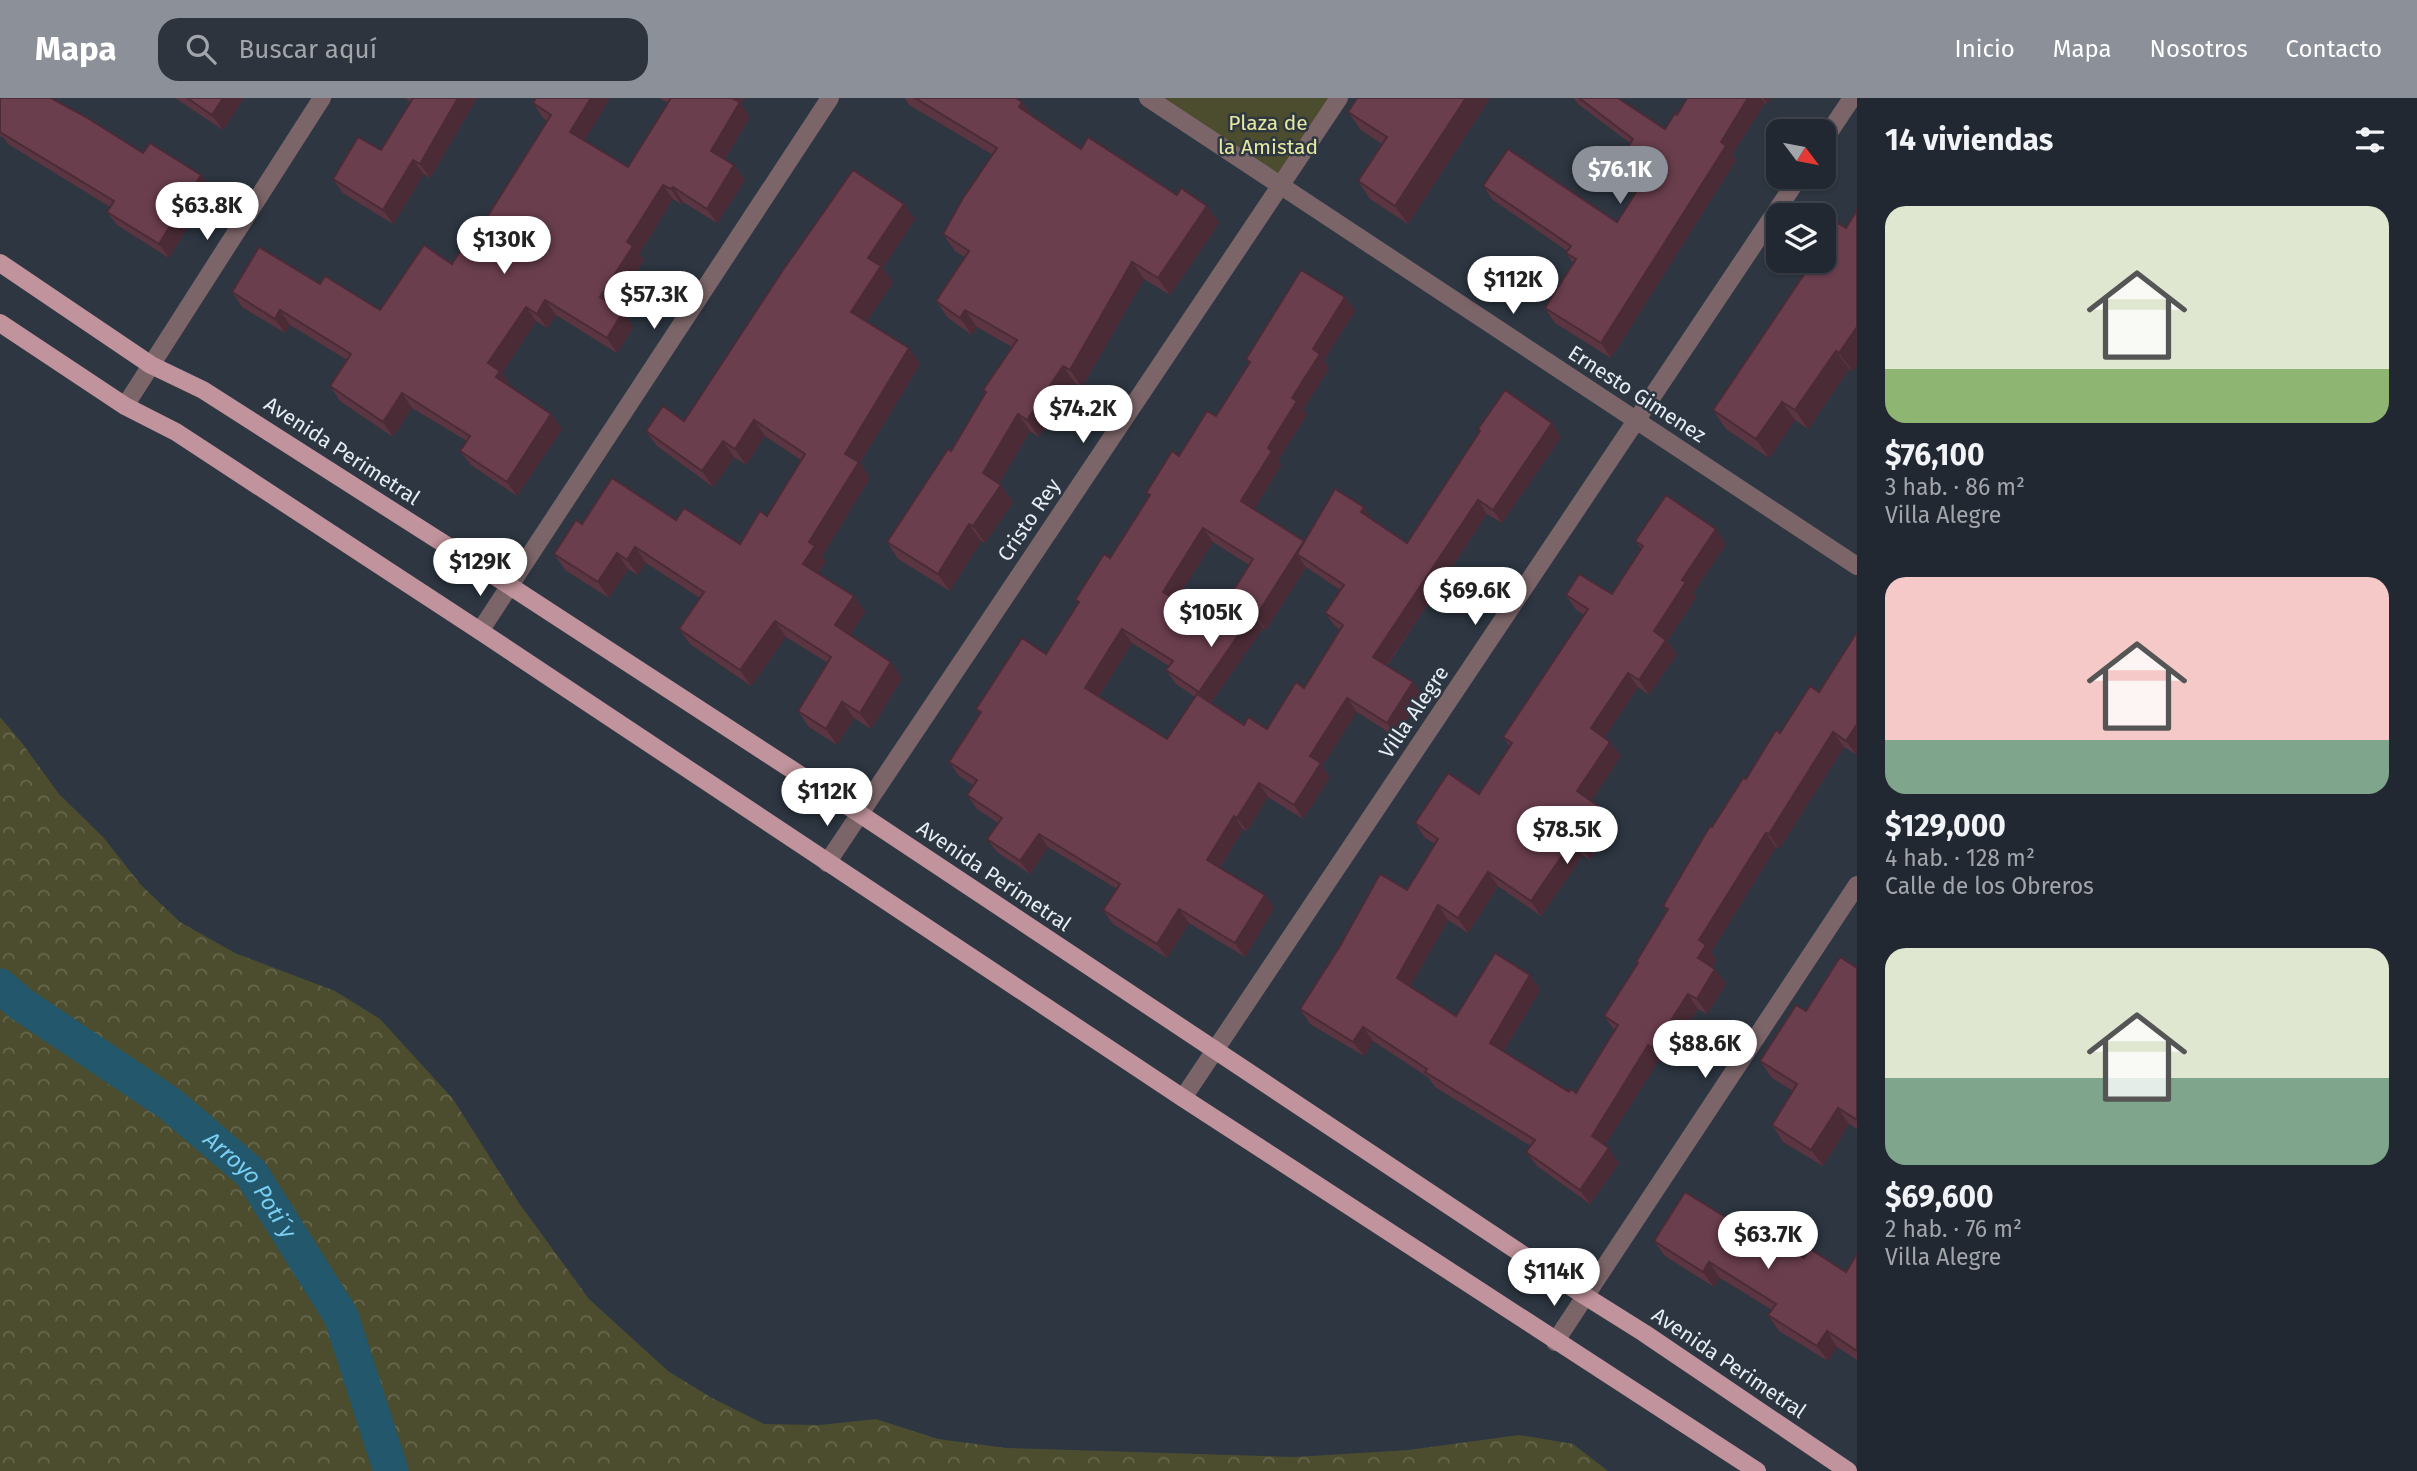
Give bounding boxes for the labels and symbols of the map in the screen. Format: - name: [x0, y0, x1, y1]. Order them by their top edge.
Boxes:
- park label: Plaza de la Amistad: [1218, 110, 1318, 160]
- north arrow: [1766, 119, 1836, 189]
- pin: $76.1K: [1563, 146, 1677, 206]
- pin: $63.8K: [150, 183, 264, 242]
- pin: $130K: [455, 216, 553, 276]
- pin: $112K: [1464, 256, 1562, 316]
- pin: $57.3K: [597, 272, 711, 331]
- street label: Ernesto Gimenez: [1563, 340, 1711, 448]
- pin: $74.2K: [1026, 386, 1140, 445]
- street label: Avenida Perimetral: [259, 391, 425, 511]
- street label: Cristo Rey: [992, 473, 1067, 566]
- pin: $129K: [431, 538, 529, 598]
- pin: $69.6K: [1418, 568, 1532, 627]
- pin: $105K: [1162, 589, 1260, 649]
- street label: Villa Alegre: [1374, 661, 1454, 763]
- pin: $112K: [778, 768, 876, 828]
- pin: $78.5K: [1510, 806, 1624, 866]
- street label: Avenida Perimetral: [912, 815, 1076, 937]
- pin: $88.6K: [1648, 1020, 1762, 1080]
- water label: Arroyo Poti´y: [197, 1124, 303, 1244]
- pin: $63.7K: [1711, 1212, 1825, 1271]
- pin: $114K: [1505, 1248, 1603, 1308]
- street label: Avenida Perimetral: [1647, 1302, 1811, 1424]

